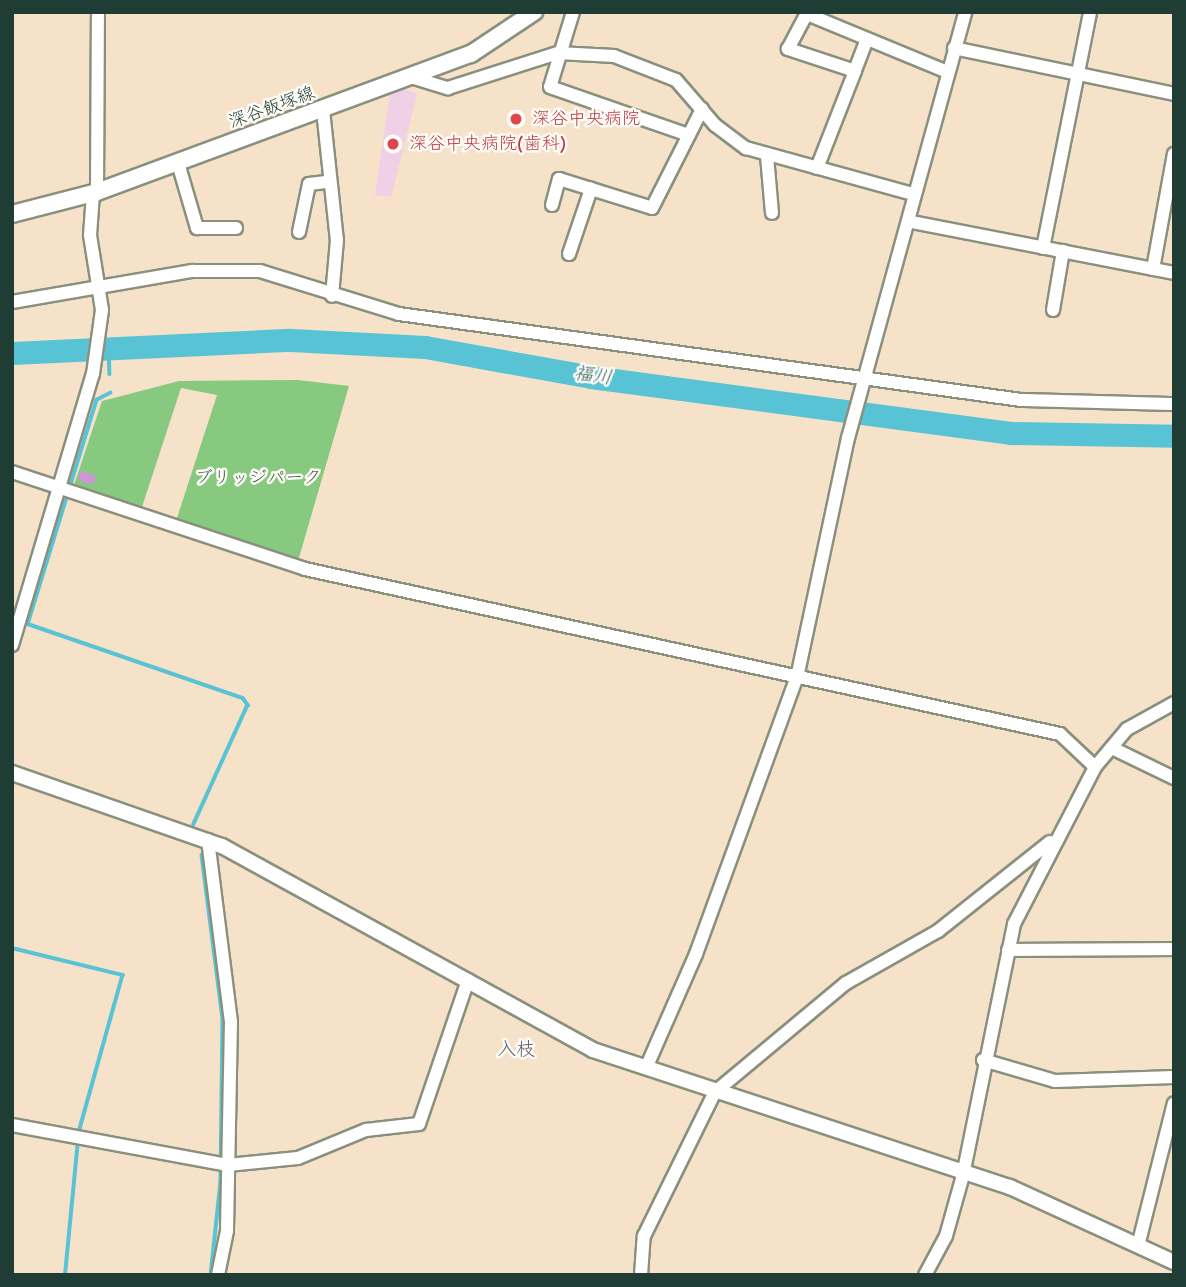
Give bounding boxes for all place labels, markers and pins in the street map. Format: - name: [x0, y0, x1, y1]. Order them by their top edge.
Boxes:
- place label: 深谷中央病院: [532, 108, 640, 130]
- marker: 深谷中央病院: [506, 109, 526, 129]
- place label: 深谷中央病院(歯科): [409, 133, 566, 155]
- marker: 深谷中央病院(歯科): [383, 134, 403, 154]

